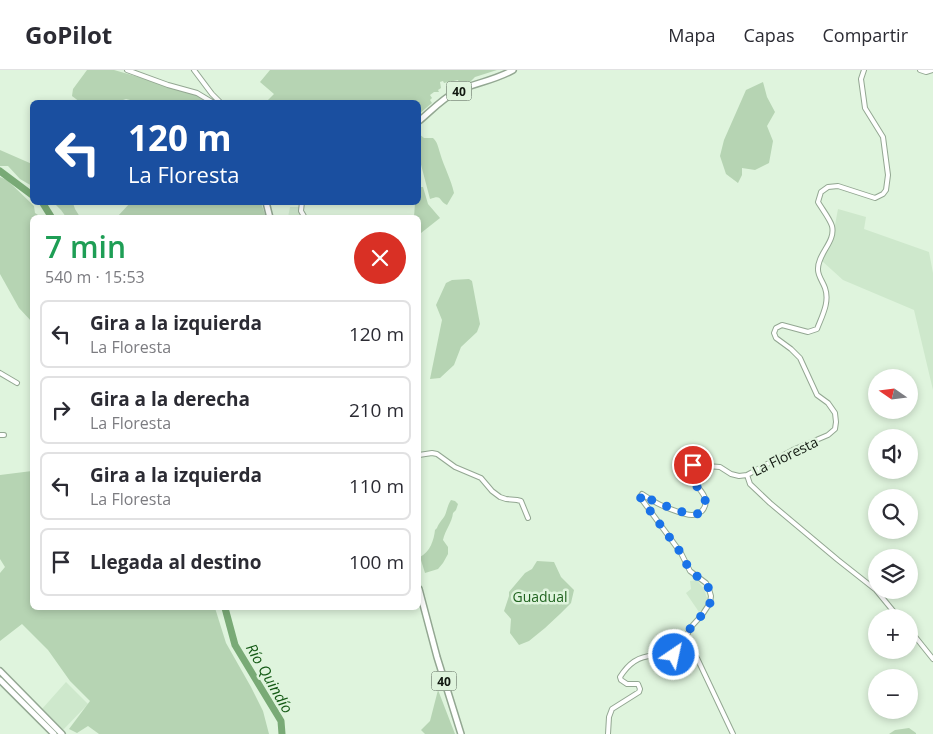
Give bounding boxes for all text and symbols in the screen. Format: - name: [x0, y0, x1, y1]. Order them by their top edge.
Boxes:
- text: GoPilot: [25, 18, 112, 51]
- text: Mapa: [668, 23, 716, 47]
- text: Capas: [744, 23, 794, 47]
- text: Compartir: [822, 23, 908, 47]
- road number: 40: [446, 82, 472, 100]
- text: 120 m: [128, 114, 232, 161]
- icon: left: [45, 120, 110, 185]
- text: La Floresta: [128, 159, 239, 189]
- text: 7 min: [45, 226, 126, 267]
- button: close: [354, 232, 406, 284]
- text: 540 m · 15:53: [45, 266, 145, 288]
- text: Gira a la izquierda: [90, 310, 262, 336]
- icon: left: [47, 320, 75, 348]
- text: 120 m: [349, 321, 404, 347]
- text: La Floresta: [90, 336, 171, 358]
- north arrow: [868, 369, 918, 419]
- map controls: [868, 369, 918, 719]
- text: Gira a la derecha: [90, 386, 250, 412]
- icon: right: [47, 396, 75, 424]
- text: 210 m: [349, 397, 404, 423]
- text: La Floresta: [90, 412, 171, 434]
- button: sound: [868, 429, 918, 479]
- street label: La Floresta: [749, 432, 821, 480]
- pin: [672, 444, 714, 486]
- icon: arrive: [679, 451, 707, 479]
- text: Gira a la izquierda: [90, 462, 262, 488]
- icon: left: [47, 472, 75, 500]
- text: 110 m: [349, 473, 404, 499]
- text: La Floresta: [90, 488, 171, 510]
- button: search: [868, 489, 918, 539]
- icon: arrive: [47, 548, 75, 576]
- text: Llegada al destino: [90, 549, 262, 575]
- text: 100 m: [349, 549, 404, 575]
- button: layers: [868, 549, 918, 599]
- park label: Guadual: [512, 587, 568, 606]
- button: +: [868, 609, 918, 659]
- position arrow: [647, 628, 699, 680]
- water label: Río Quindío: [242, 639, 298, 717]
- button: −: [868, 669, 918, 719]
- road number: 40: [432, 672, 456, 690]

